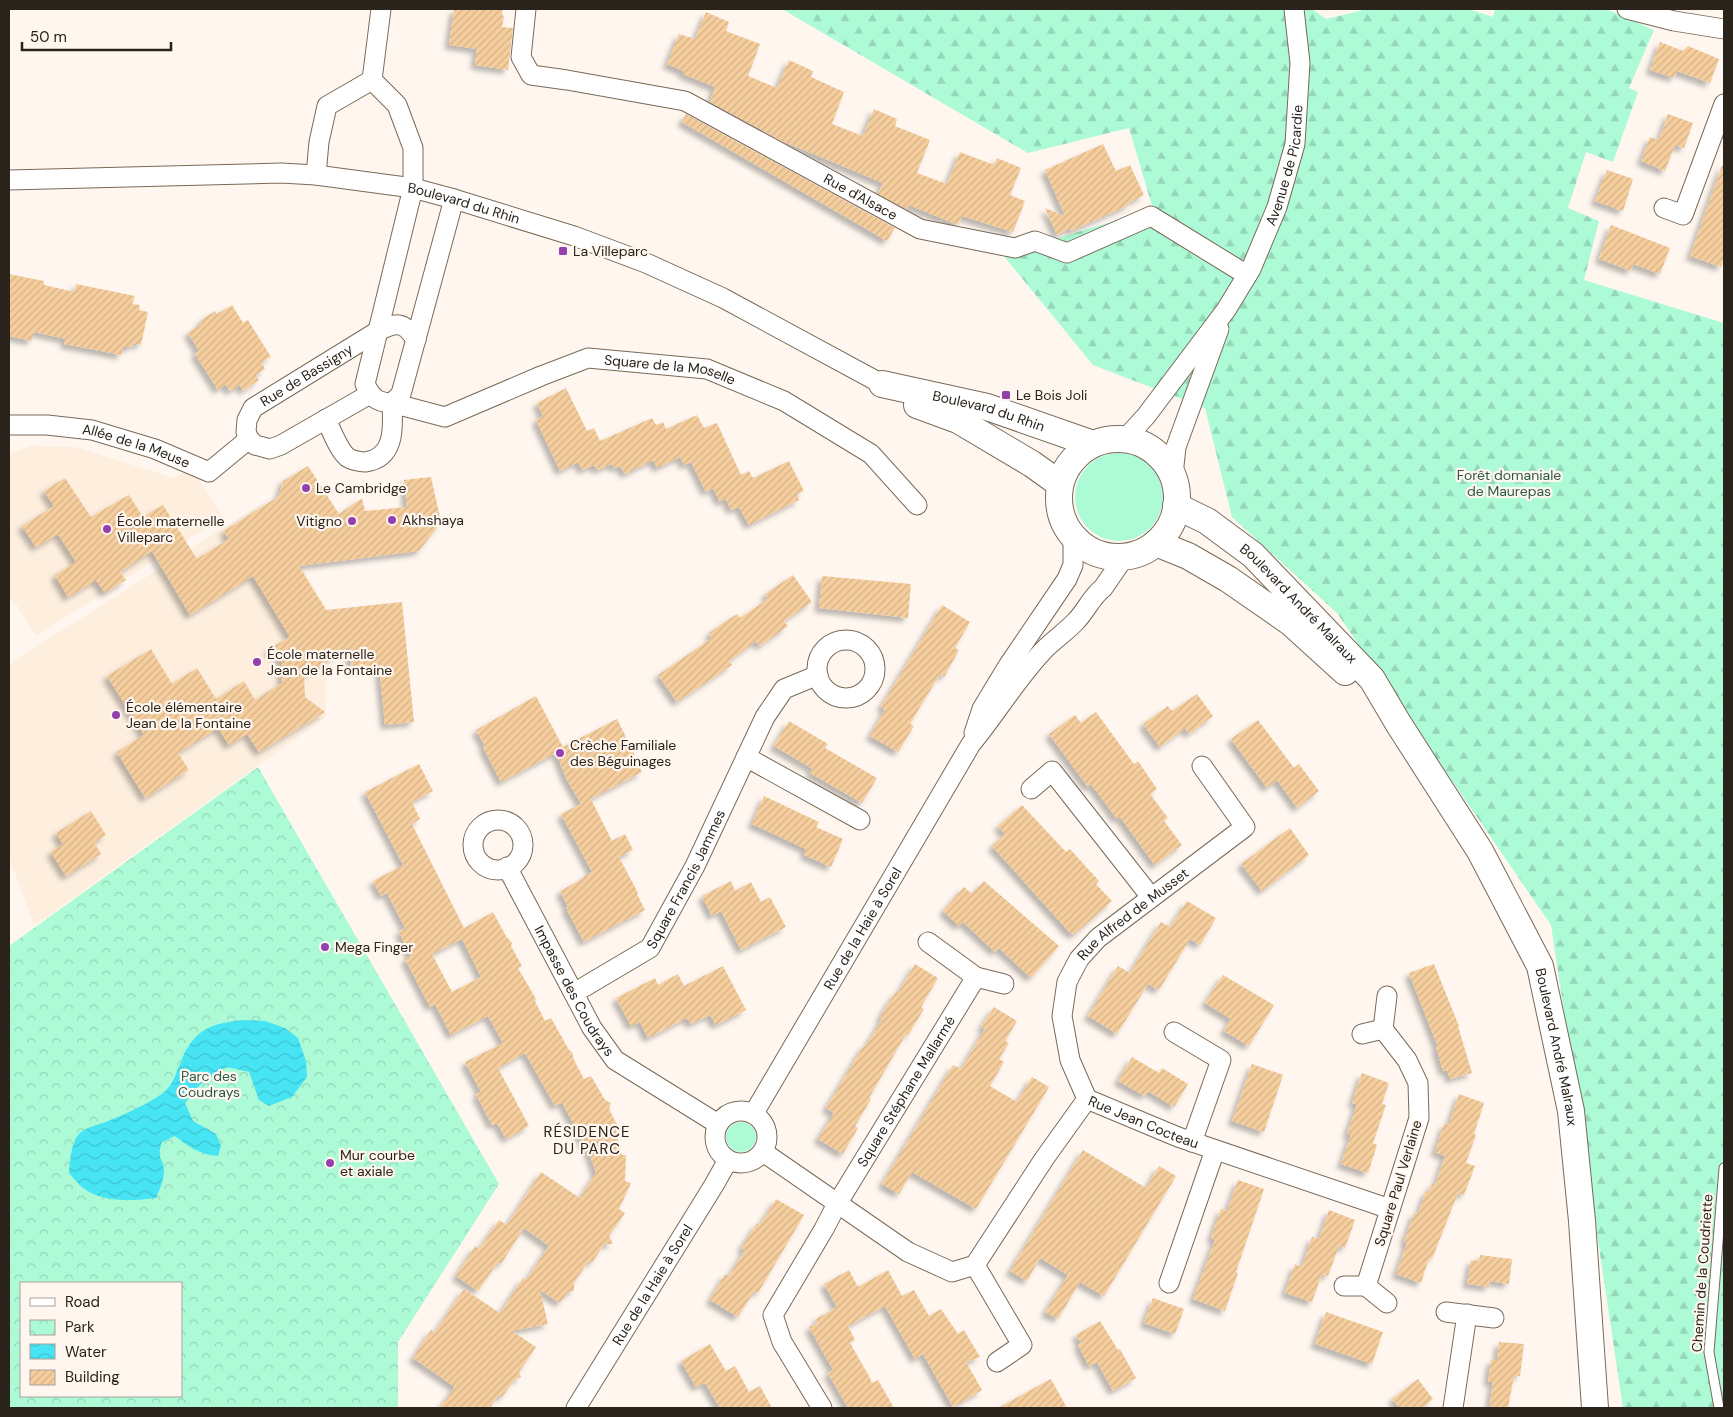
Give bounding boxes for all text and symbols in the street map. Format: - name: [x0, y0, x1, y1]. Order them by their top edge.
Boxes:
- scale bar: [22, 20, 171, 52]
- text: 50 m: [30, 27, 67, 47]
- street label: Avenue de Picardie: [1261, 104, 1306, 228]
- street label: Rue d'Alsace: [821, 169, 901, 224]
- street label: Boulevard du Rhin: [407, 178, 522, 228]
- place label: La Villeparc: [573, 242, 648, 260]
- marker: La Villeparc: [557, 245, 569, 257]
- street label: Rue de Bassigny: [257, 340, 356, 410]
- street label: Square de la Moselle: [603, 351, 738, 389]
- street label: Boulevard du Rhin: [931, 386, 1047, 435]
- place label: Le Bois Joli: [1016, 386, 1087, 404]
- marker: Le Bois Joli: [1000, 389, 1012, 401]
- street label: Allée de la Meuse: [81, 420, 193, 472]
- park label: Forêt domaniale de Maurepas: [1457, 466, 1561, 500]
- place label: Le Cambridge: [316, 479, 407, 497]
- marker: Le Cambridge: [300, 482, 312, 494]
- place label: Akhshaya: [402, 511, 464, 529]
- place label: École maternelle Villeparc: [117, 512, 225, 546]
- place label: Vitigno: [296, 512, 342, 530]
- marker: Akhshaya: [386, 514, 398, 526]
- marker: Vitigno: [346, 515, 358, 527]
- marker: École maternelle Villeparc: [101, 523, 113, 535]
- street label: Boulevard André Malraux: [1236, 539, 1361, 667]
- place label: École maternelle Jean de la Fontaine: [267, 645, 392, 679]
- marker: École maternelle Jean de la Fontaine: [251, 656, 263, 668]
- place label: École élémentaire Jean de la Fontaine: [126, 698, 251, 732]
- marker: École élémentaire Jean de la Fontaine: [110, 709, 122, 721]
- place label: Crèche Familiale des Béguinages: [570, 736, 676, 770]
- marker: Crèche Familiale des Béguinages: [554, 747, 566, 759]
- street label: Square Francis Jammes: [642, 807, 729, 952]
- street label: Rue de la Haie à Sorel: [819, 864, 905, 993]
- street label: Rue Alfred de Musset: [1073, 864, 1192, 964]
- street label: Impasse des Coudrays: [530, 922, 618, 1060]
- place label: Mega Finger: [335, 938, 413, 956]
- marker: Mega Finger: [319, 941, 331, 953]
- street label: Boulevard André Malraux: [1532, 966, 1581, 1127]
- street label: Square Stéphane Mallarmé: [853, 1012, 959, 1170]
- park label: Parc des Coudrays: [178, 1067, 240, 1101]
- street label: Rue Jean Cocteau: [1086, 1092, 1201, 1152]
- street label: Square Paul Verlaine: [1370, 1118, 1426, 1248]
- district label: RÉSIDENCE DU PARC: [544, 1122, 631, 1159]
- place label: Mur courbe et axiale: [340, 1146, 415, 1180]
- marker: Mur courbe et axiale: [324, 1157, 336, 1169]
- street label: Chemin de la Coudriette: [1687, 1193, 1717, 1353]
- street label: Rue de la Haie à Sorel: [608, 1221, 697, 1349]
- legend: [20, 1282, 182, 1397]
- text: Road: [65, 1292, 100, 1312]
- text: Park: [65, 1317, 95, 1337]
- text: Water: [65, 1342, 107, 1362]
- text: Building: [65, 1367, 120, 1387]

